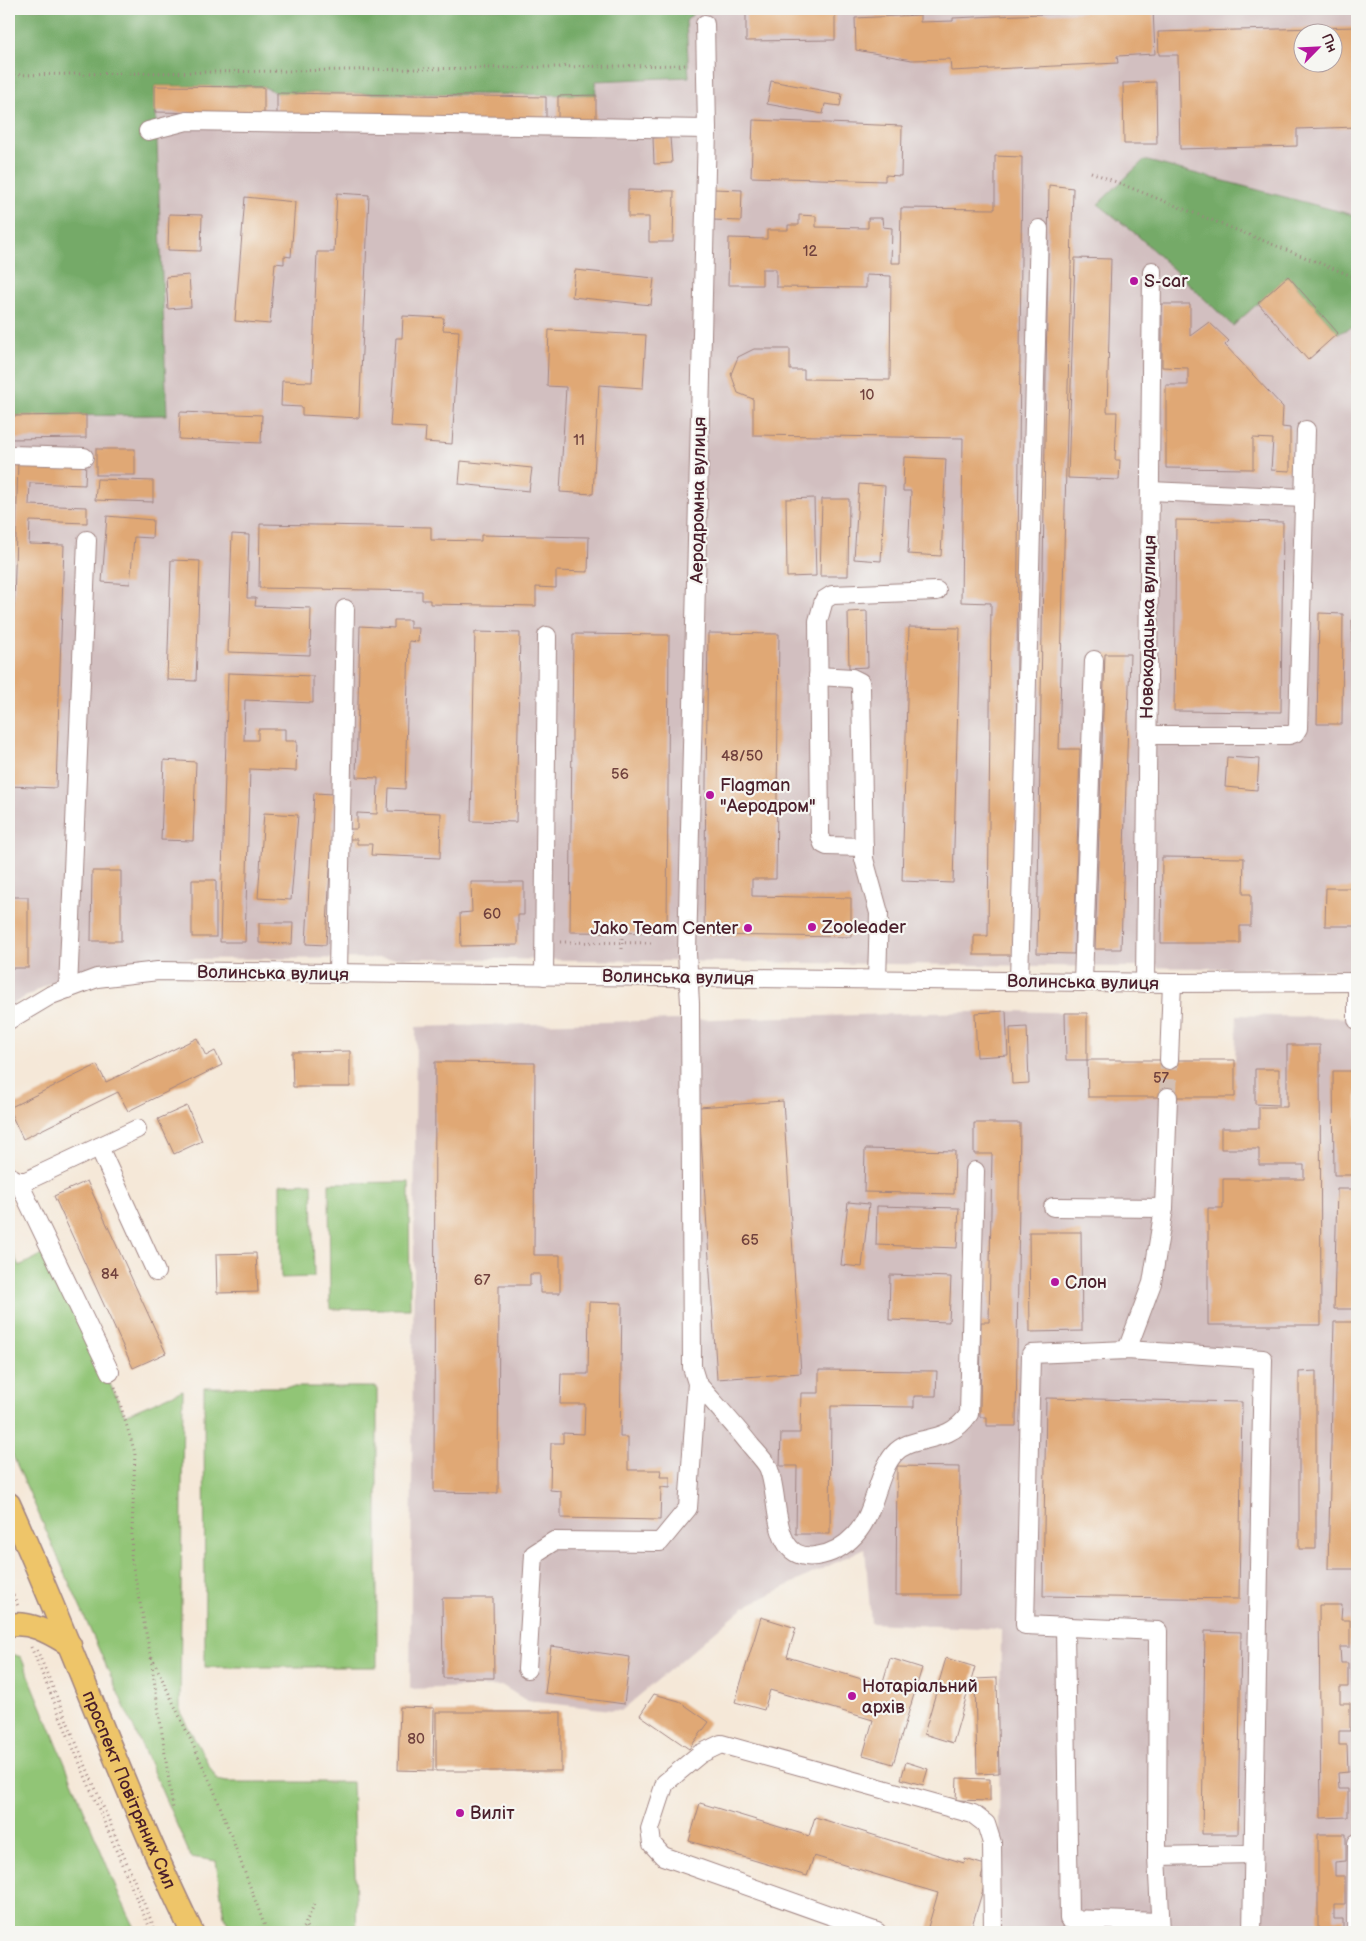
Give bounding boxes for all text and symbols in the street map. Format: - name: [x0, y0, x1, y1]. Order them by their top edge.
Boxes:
- north arrow: [1294, 22, 1344, 72]
- text: Пн: [1318, 31, 1341, 55]
- house number: 12: [803, 242, 817, 261]
- place label: S-car: [1144, 271, 1188, 292]
- marker: S-car: [1128, 275, 1140, 287]
- house number: 10: [860, 386, 874, 405]
- street label: Аеродромна вулиця: [687, 417, 710, 584]
- house number: 11: [573, 431, 585, 450]
- street label: Новокодацька вулиця: [1136, 535, 1161, 719]
- house number: 48/50: [721, 747, 763, 766]
- house number: 56: [611, 765, 629, 784]
- place label: Flagman "Аеродром": [720, 775, 816, 817]
- marker: Flagman "Аеродром": [704, 789, 716, 801]
- house number: 60: [483, 905, 501, 924]
- place label: Zooleader: [821, 917, 906, 938]
- place label: Jako Team Center: [590, 918, 738, 939]
- marker: Zooleader: [806, 921, 818, 933]
- marker: Jako Team Center: [742, 922, 754, 934]
- street label: Волинська вулиця: [197, 962, 349, 985]
- street label: Волинська вулиця: [602, 966, 754, 989]
- street label: Волинська вулиця: [1007, 971, 1159, 994]
- house number: 57: [1153, 1069, 1170, 1088]
- house number: 65: [741, 1231, 759, 1250]
- house number: 84: [101, 1265, 119, 1284]
- house number: 67: [474, 1271, 491, 1290]
- place label: Слон: [1065, 1272, 1107, 1293]
- marker: Слон: [1049, 1276, 1061, 1288]
- place label: Нотаріальний архів: [862, 1676, 978, 1718]
- street label: проспект Повітряних Сил: [78, 1688, 180, 1892]
- marker: Нотаріальний архів: [846, 1690, 858, 1702]
- house number: 80: [407, 1730, 425, 1749]
- place label: Виліт: [470, 1803, 515, 1824]
- marker: Виліт: [454, 1807, 466, 1819]

